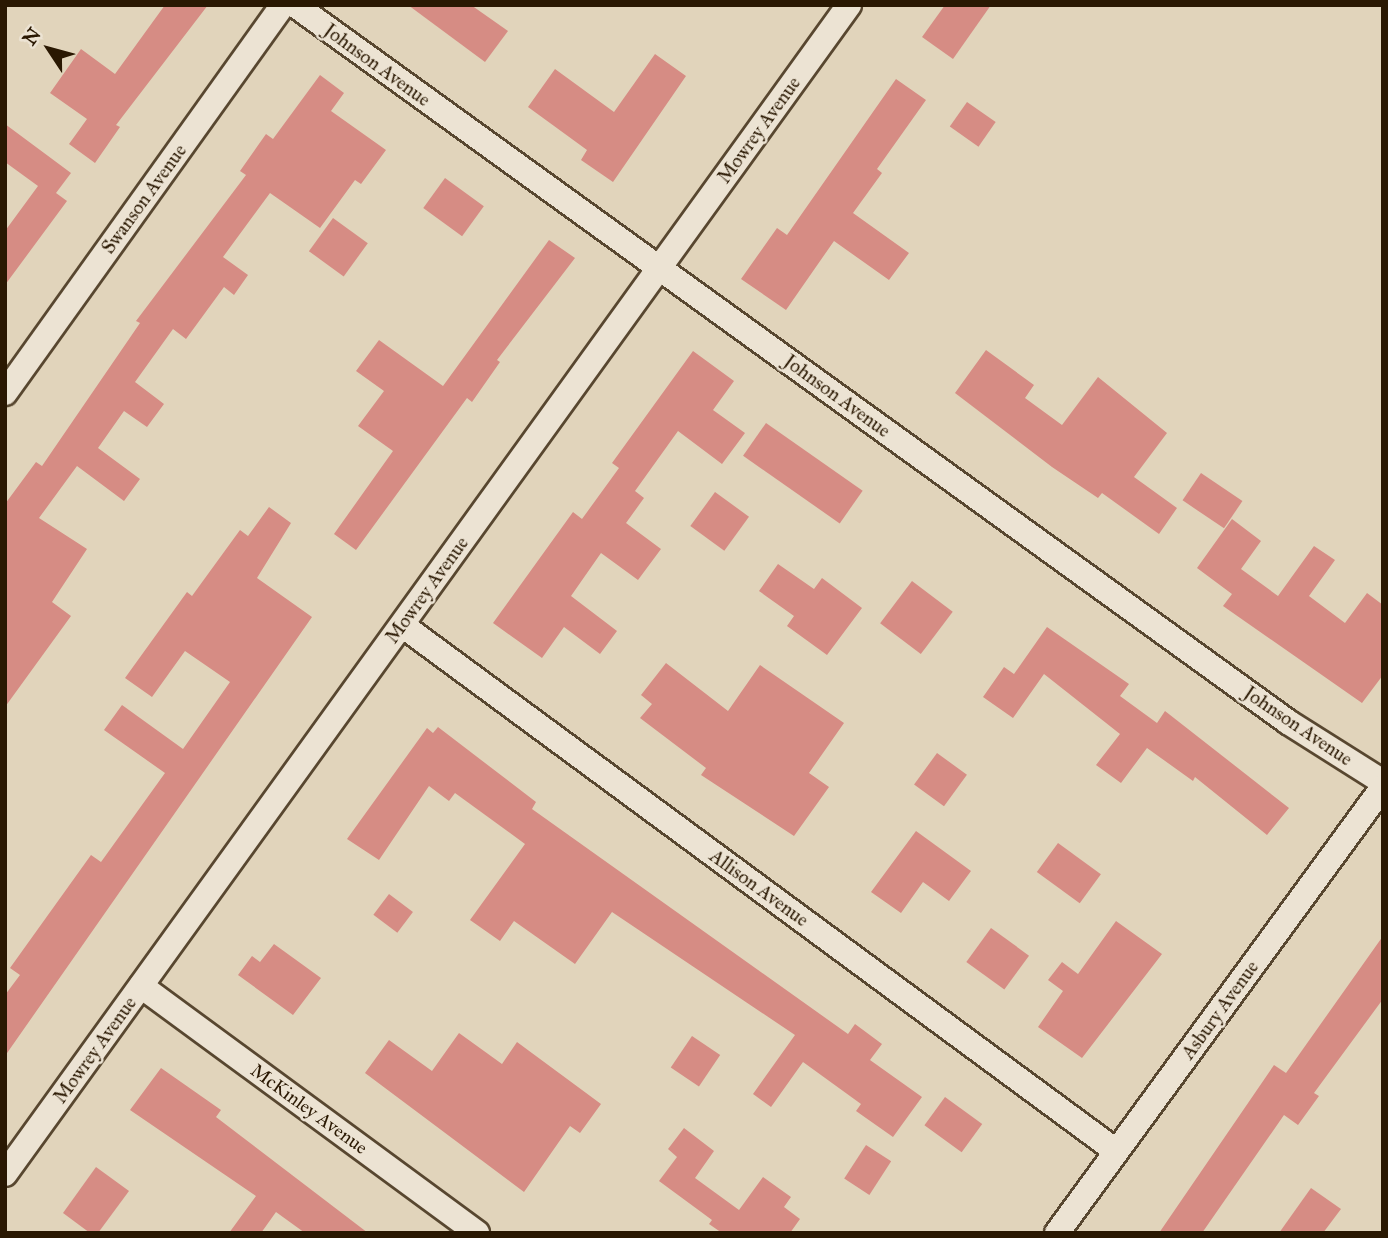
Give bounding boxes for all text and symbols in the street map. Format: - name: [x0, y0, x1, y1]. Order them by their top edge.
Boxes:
- north arrow: [14, 14, 84, 84]
- street label: Johnson Avenue: [319, 19, 435, 111]
- text: N: [18, 23, 46, 50]
- street label: Mowrey Avenue: [713, 72, 805, 188]
- street label: Swanson Avenue: [97, 140, 191, 258]
- street label: Johnson Avenue: [779, 350, 895, 442]
- street label: Mowrey Avenue: [381, 532, 473, 648]
- street label: Johnson Avenue: [1239, 681, 1357, 771]
- street label: Allison Avenue: [705, 845, 813, 931]
- street label: Asbury Avenue: [1177, 956, 1263, 1064]
- street label: Mowrey Avenue: [49, 992, 141, 1108]
- street label: McKinley Avenue: [246, 1059, 372, 1159]

